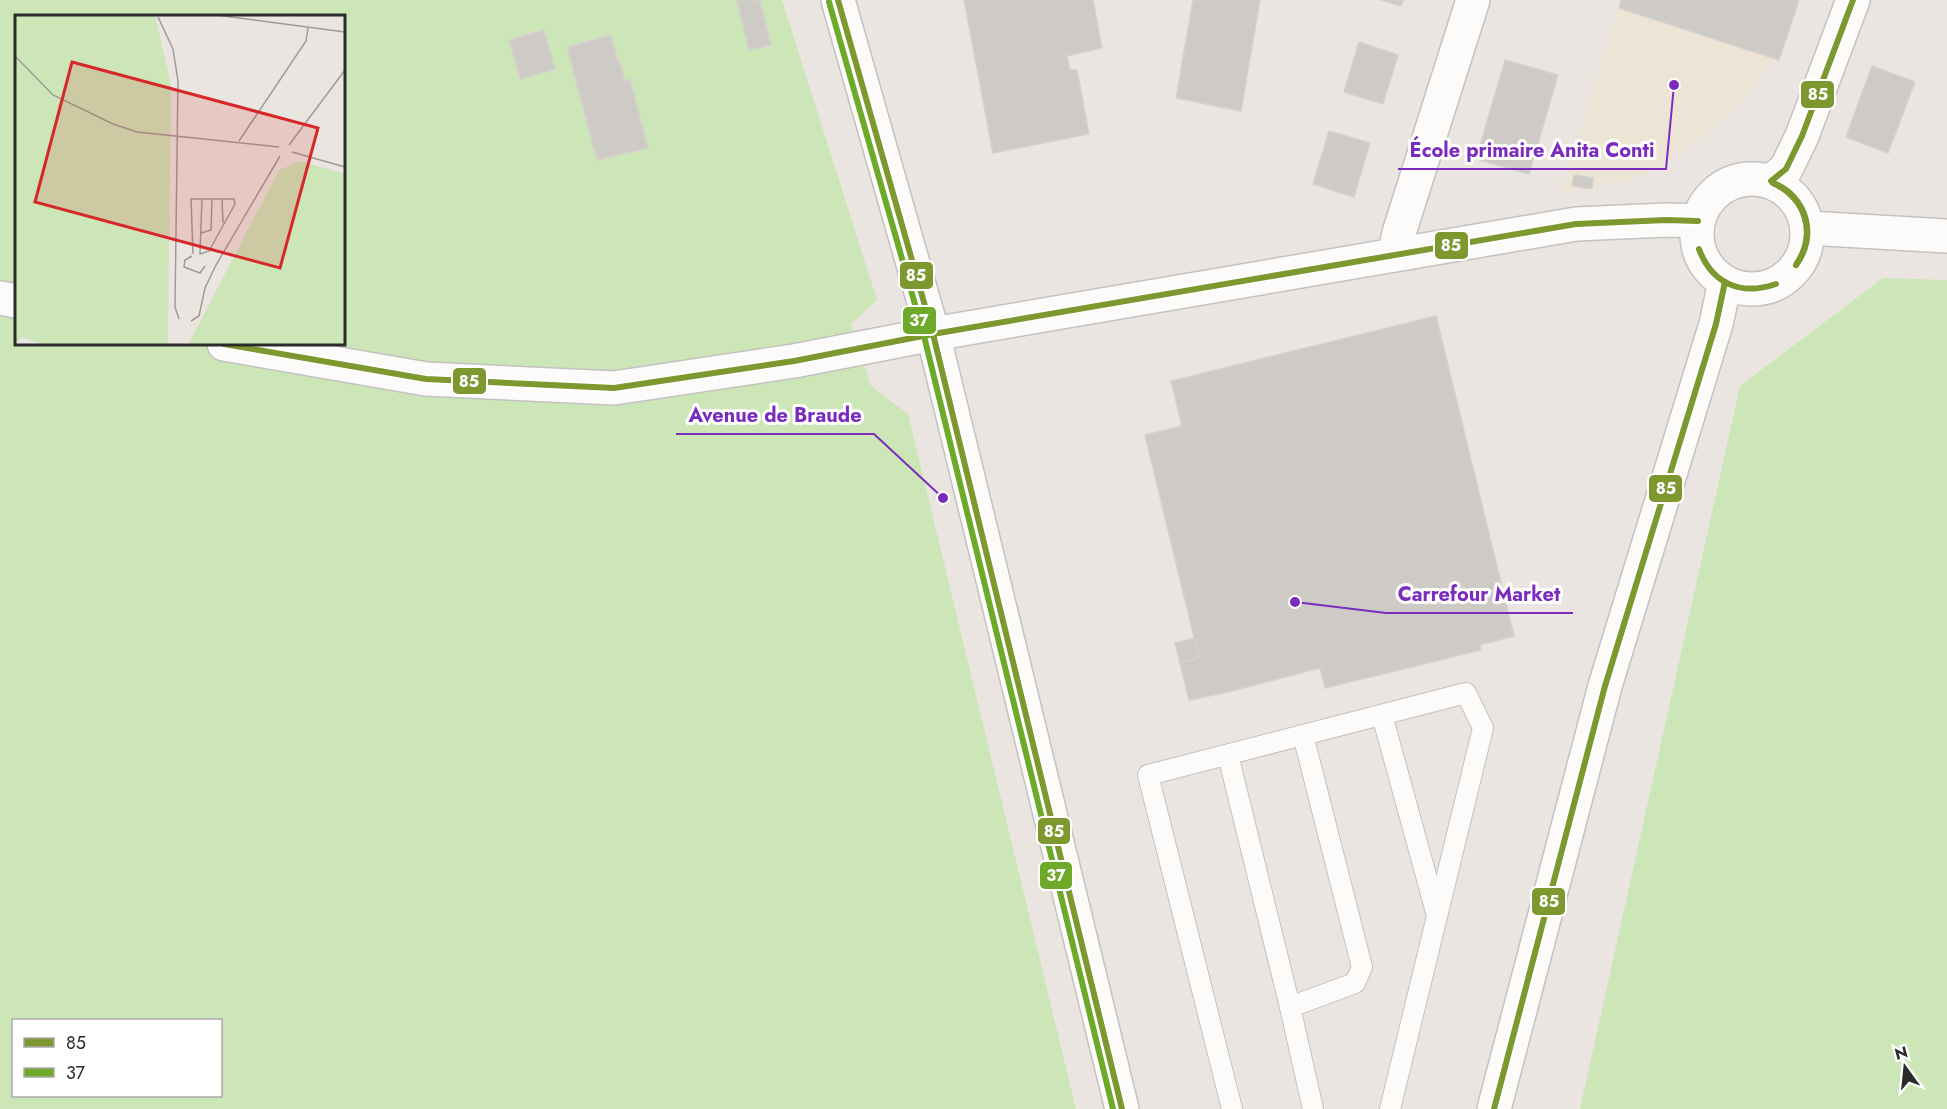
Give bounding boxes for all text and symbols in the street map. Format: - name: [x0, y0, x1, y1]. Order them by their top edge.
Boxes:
- inset map: [15, 15, 345, 345]
- line badge: 85: [1800, 80, 1835, 109]
- text: 85: [1808, 83, 1828, 106]
- callout: École primaire Anita Conti: [1398, 131, 1666, 169]
- text: École primaire Anita Conti: [1410, 135, 1654, 165]
- line badge: 85: [1434, 231, 1469, 260]
- text: 85: [1441, 234, 1461, 257]
- line badge: 85: [899, 261, 934, 290]
- text: 85: [906, 264, 926, 287]
- line badge: 37: [902, 306, 937, 335]
- text: 37: [909, 309, 929, 332]
- line badge: 85: [452, 367, 487, 395]
- text: 85: [459, 370, 479, 393]
- callout: Avenue de Braude: [676, 396, 874, 434]
- text: Avenue de Braude: [687, 401, 862, 430]
- line badge: 85: [1648, 474, 1683, 503]
- text: 85: [1656, 477, 1676, 500]
- callout: Carrefour Market: [1386, 575, 1573, 613]
- text: Carrefour Market: [1398, 580, 1561, 609]
- line badge: 85: [1037, 817, 1071, 845]
- text: 85: [1044, 820, 1064, 843]
- line badge: 37: [1039, 861, 1073, 890]
- text: 37: [1046, 864, 1066, 887]
- line badge: 85: [1531, 887, 1566, 916]
- text: 85: [1539, 890, 1559, 913]
- legend: [12, 1019, 222, 1097]
- text: 85: [66, 1030, 86, 1056]
- north arrow: [1875, 1037, 1935, 1097]
- text: N: [1892, 1040, 1910, 1066]
- text: 37: [66, 1060, 86, 1086]

